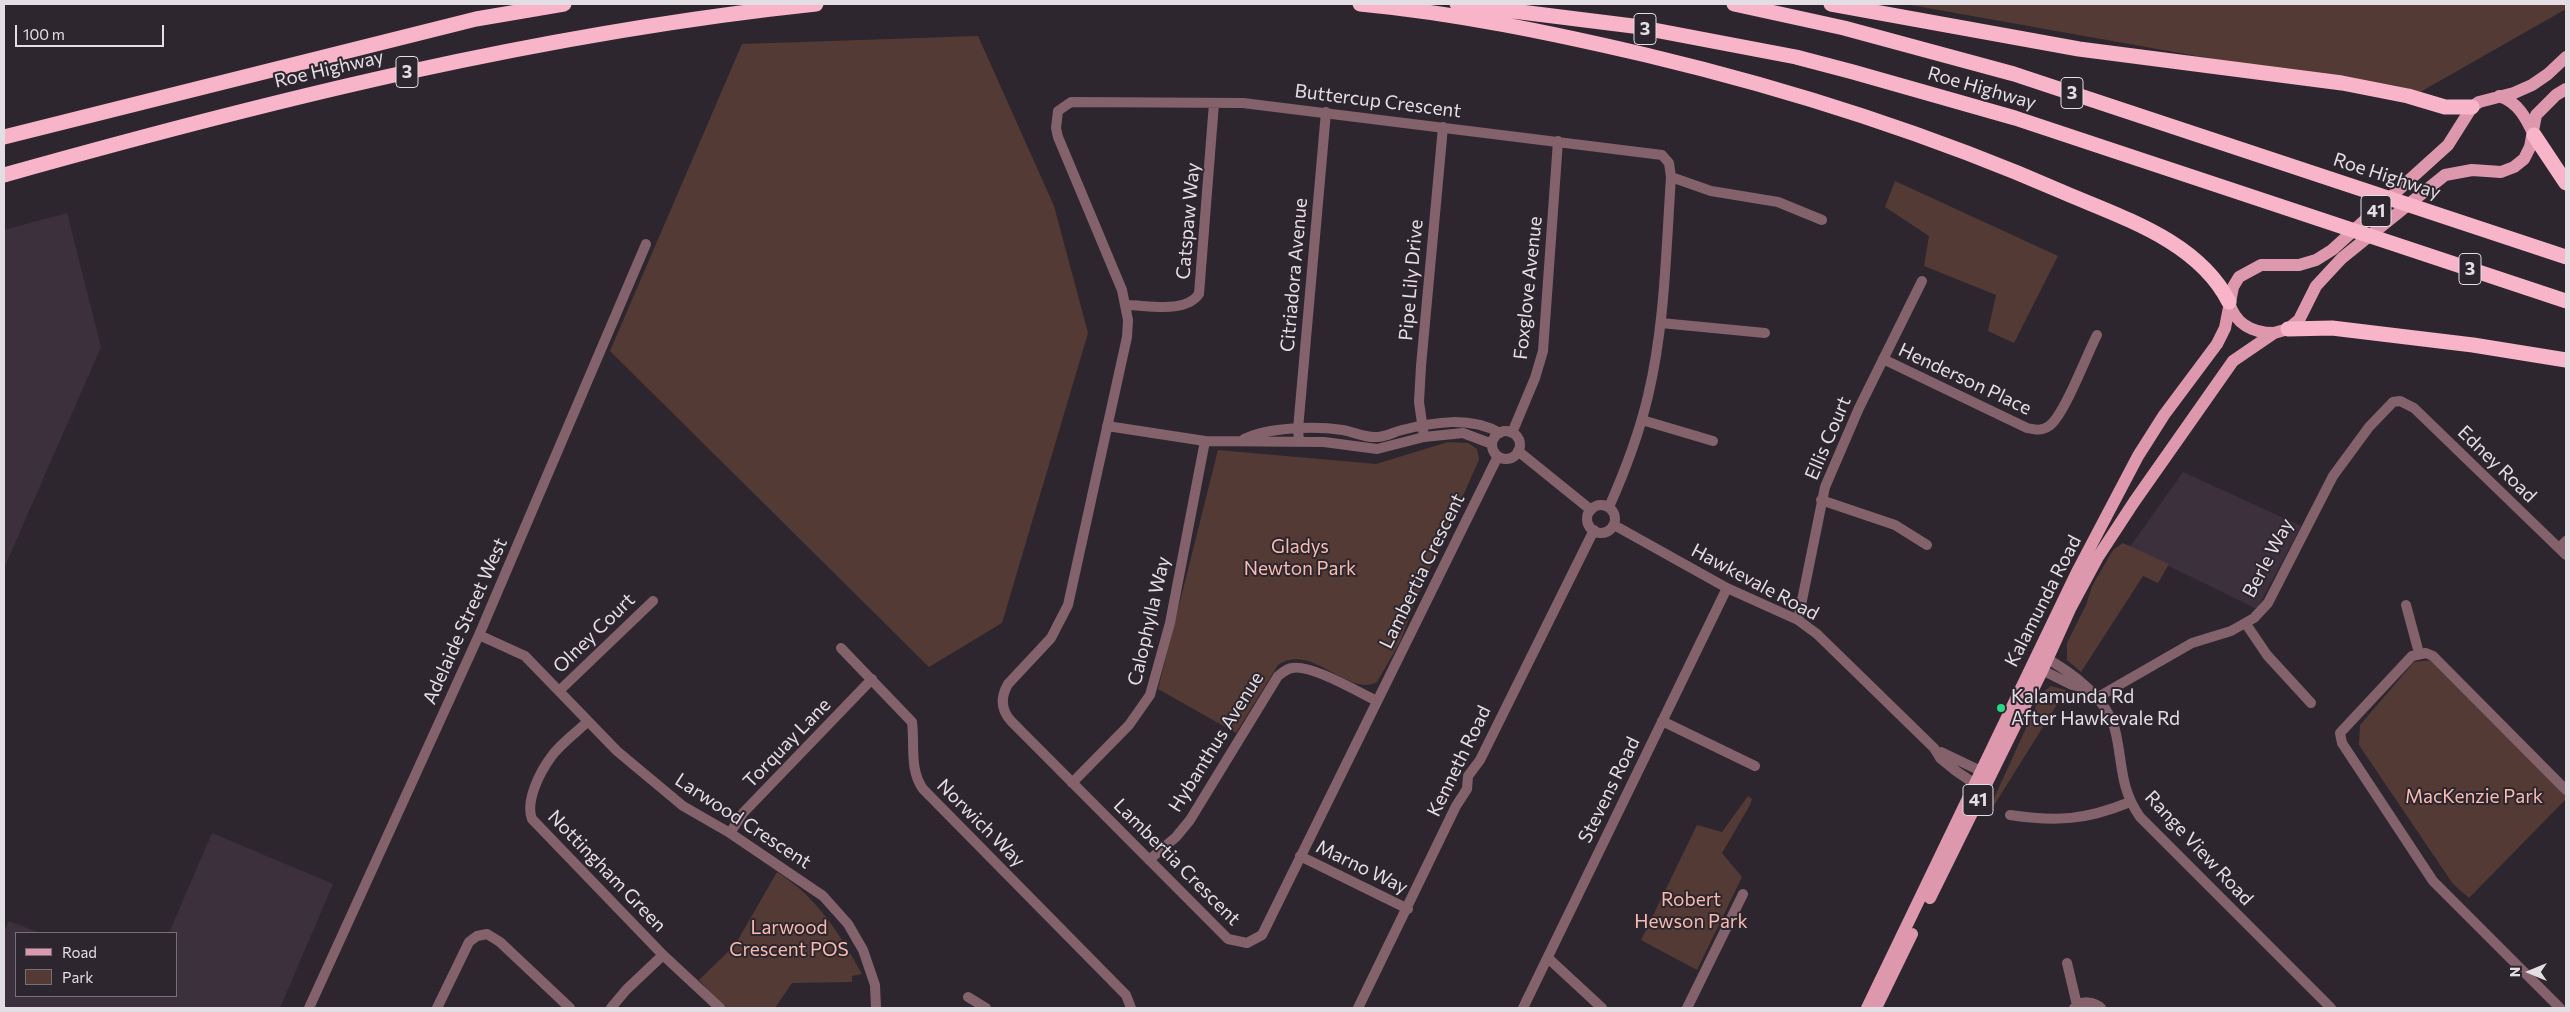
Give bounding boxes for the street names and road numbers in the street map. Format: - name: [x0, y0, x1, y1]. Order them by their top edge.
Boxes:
- road number: 3: [1634, 13, 1656, 44]
- street label: Roe Highway: [272, 45, 386, 93]
- road number: 3: [396, 56, 418, 88]
- street label: Roe Highway: [1925, 62, 2039, 114]
- road number: 3: [2061, 78, 2083, 109]
- street label: Buttercup Crescent: [1293, 79, 1463, 123]
- street label: Roe Highway: [2330, 148, 2444, 204]
- street label: Catspaw Way: [1172, 162, 1204, 280]
- road number: 41: [2361, 196, 2391, 227]
- street label: Citriadora Avenue: [1276, 197, 1312, 353]
- street label: Foxglove Avenue: [1509, 215, 1547, 361]
- street label: Pipe Lily Drive: [1394, 218, 1428, 342]
- road number: 3: [2459, 253, 2481, 284]
- street label: Henderson Place: [1895, 338, 2035, 420]
- street label: Ellis Court: [1800, 393, 1856, 483]
- street label: Edney Road: [2453, 421, 2541, 507]
- street label: Lambertia Crescent: [1375, 490, 1469, 652]
- street label: Berle Way: [2238, 515, 2298, 601]
- street label: Kalamunda Road: [2000, 531, 2086, 671]
- street label: Adelaide Street West: [418, 534, 512, 708]
- street label: Hawkevale Road: [1687, 539, 1823, 625]
- street label: Calophylla Way: [1123, 554, 1175, 688]
- street label: Olney Court: [548, 588, 640, 678]
- street label: Hybanthus Avenue: [1164, 668, 1268, 816]
- street label: Torquay Lane: [739, 693, 835, 793]
- street label: Kenneth Road: [1422, 702, 1496, 820]
- street label: Stevens Road: [1573, 733, 1645, 847]
- street label: Larwood Crescent: [671, 769, 815, 873]
- street label: Norwich Way: [932, 774, 1030, 872]
- road number: 41: [1963, 784, 1993, 816]
- street label: Range View Road: [2140, 786, 2258, 910]
- street label: Lambertia Crescent: [1109, 794, 1245, 930]
- street label: Nottingham Green: [543, 805, 671, 937]
- street label: Marno Way: [1312, 835, 1412, 899]

